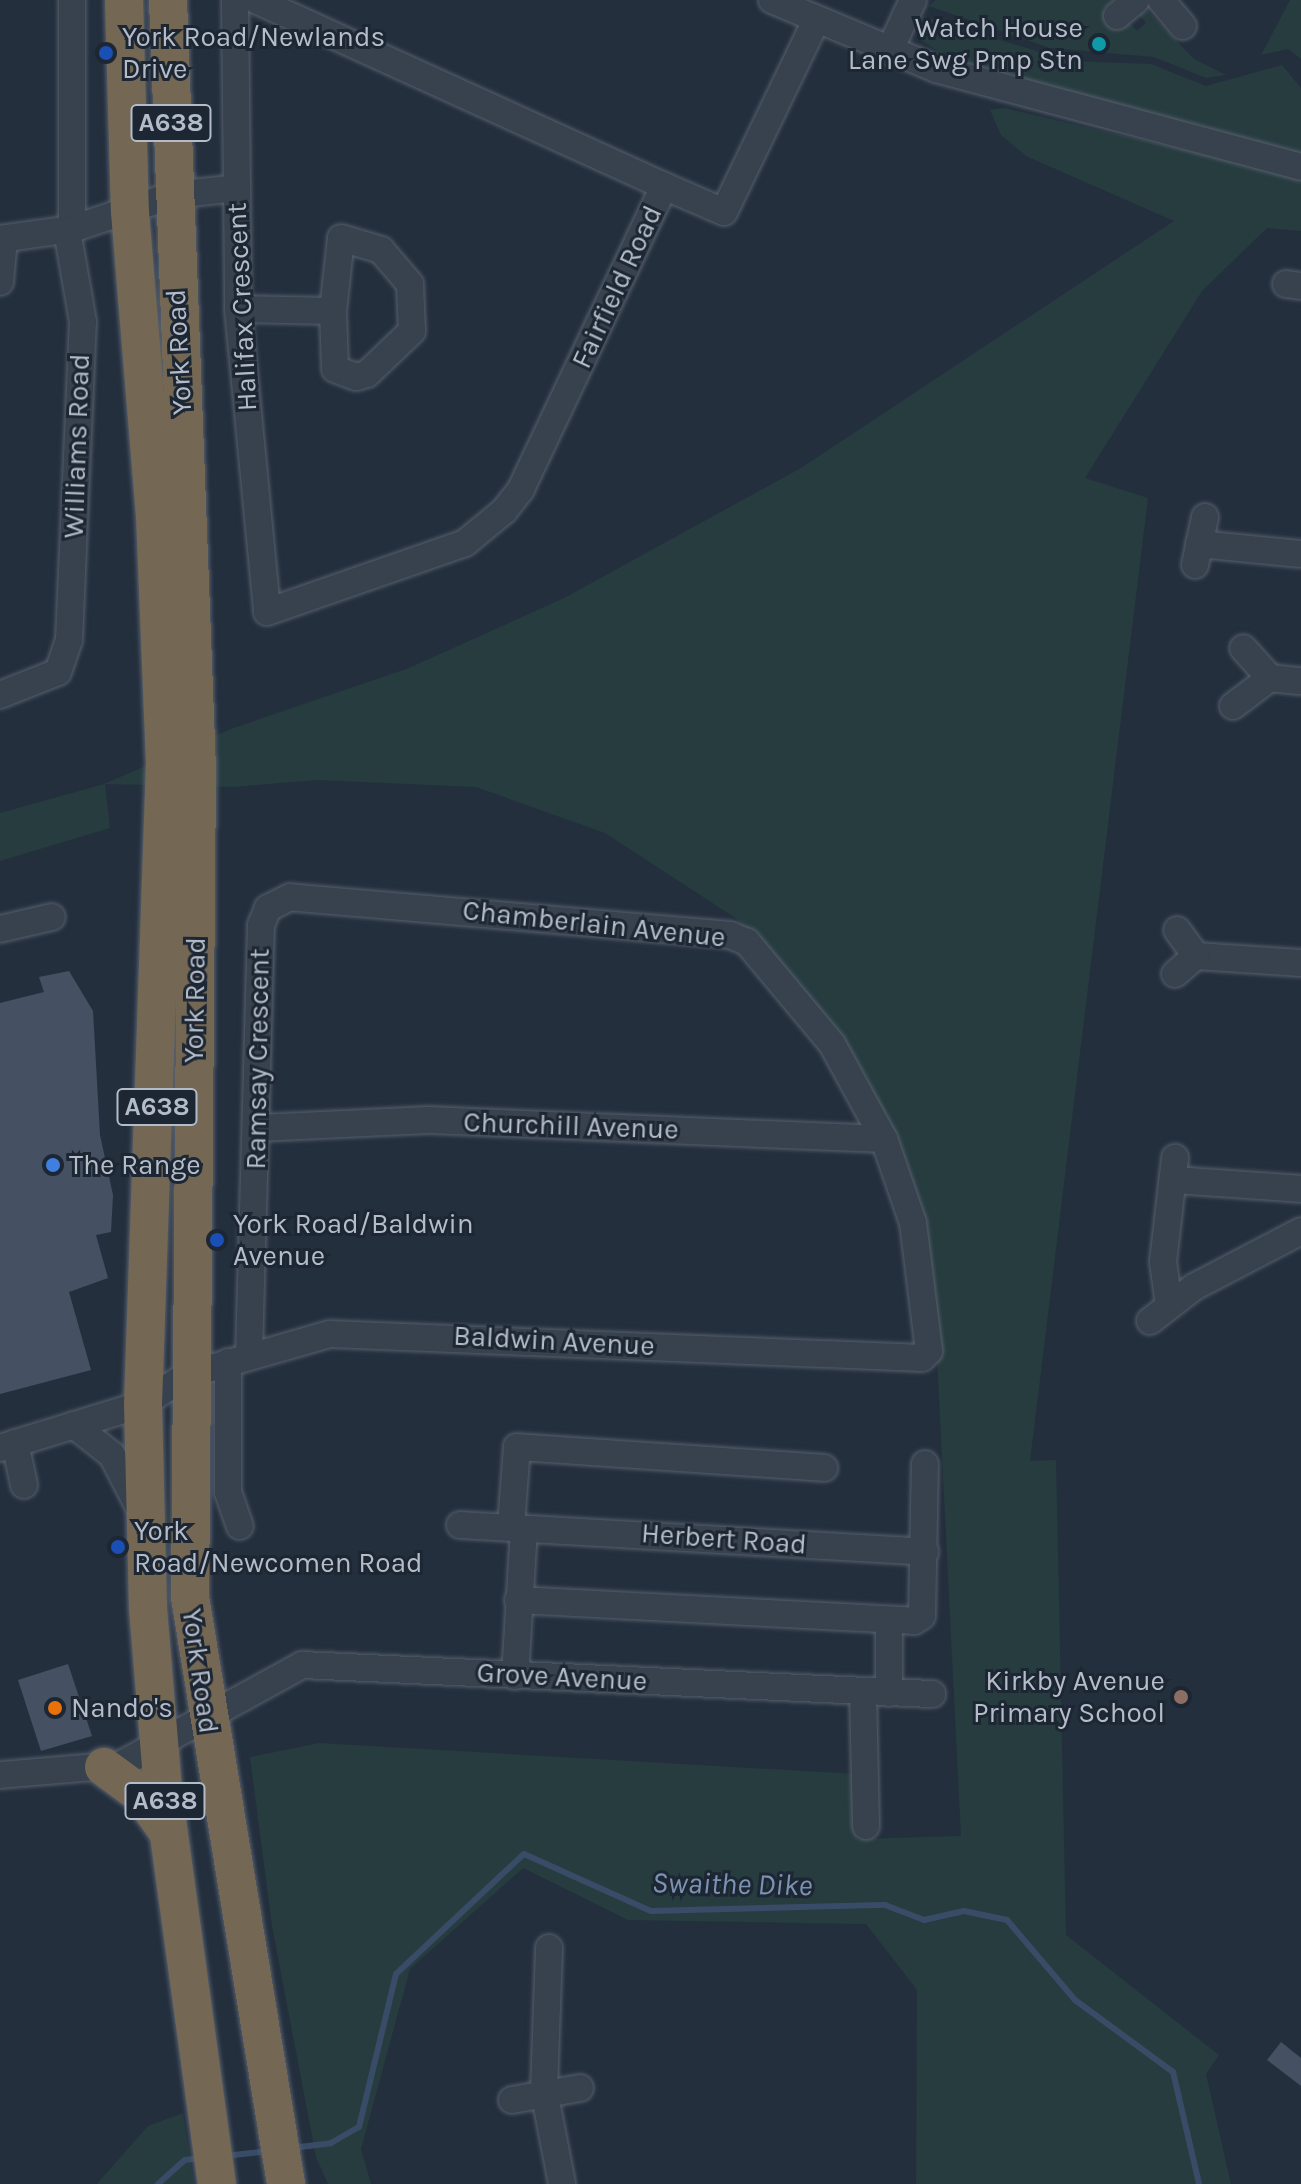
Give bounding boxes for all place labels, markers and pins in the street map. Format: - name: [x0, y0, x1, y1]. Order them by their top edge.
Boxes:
- place label: Watch House Lane Swg Pmp Stn: [848, 11, 1083, 77]
- place label: York Road/Newlands Drive: [122, 20, 385, 86]
- marker: Watch House Lane Swg Pmp Stn: [1090, 35, 1108, 53]
- marker: York Road/Newlands Drive: [97, 44, 115, 62]
- place label: The Range: [69, 1148, 201, 1182]
- marker: The Range: [44, 1156, 62, 1174]
- place label: York Road/Baldwin Avenue: [233, 1207, 474, 1273]
- marker: York Road/Baldwin Avenue: [208, 1231, 226, 1249]
- place label: York Road/Newcomen Road: [134, 1514, 423, 1580]
- marker: York Road/Newcomen Road: [109, 1538, 127, 1556]
- place label: Kirkby Avenue Primary School: [973, 1664, 1165, 1730]
- marker: Kirkby Avenue Primary School: [1172, 1688, 1190, 1706]
- place label: Nando's: [71, 1691, 173, 1725]
- marker: Nando's: [46, 1699, 64, 1717]

